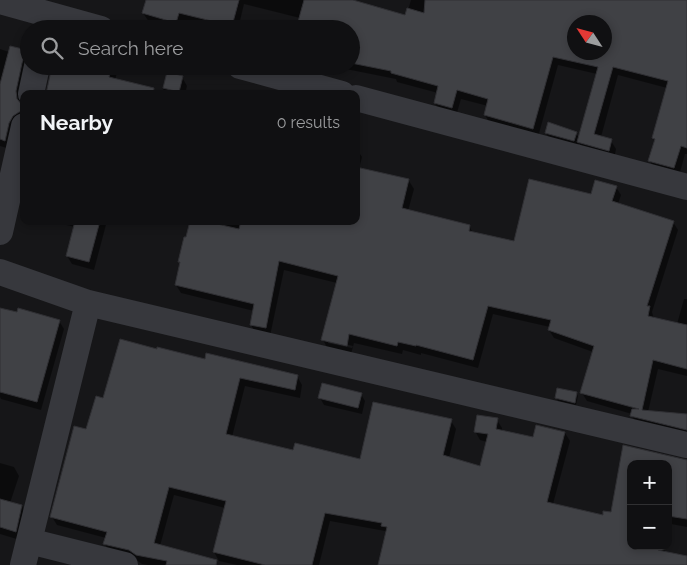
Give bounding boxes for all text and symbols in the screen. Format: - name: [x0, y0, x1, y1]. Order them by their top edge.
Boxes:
- north arrow: [567, 15, 612, 60]
- search box: [20, 20, 360, 75]
- icon: search: [38, 34, 66, 62]
- text: Search here: [78, 37, 184, 59]
- text: Nearby: [40, 110, 113, 135]
- text: 0 results: [277, 113, 340, 132]
- map controls: [627, 460, 672, 550]
- button: +: [627, 460, 672, 505]
- button: −: [627, 505, 672, 550]

